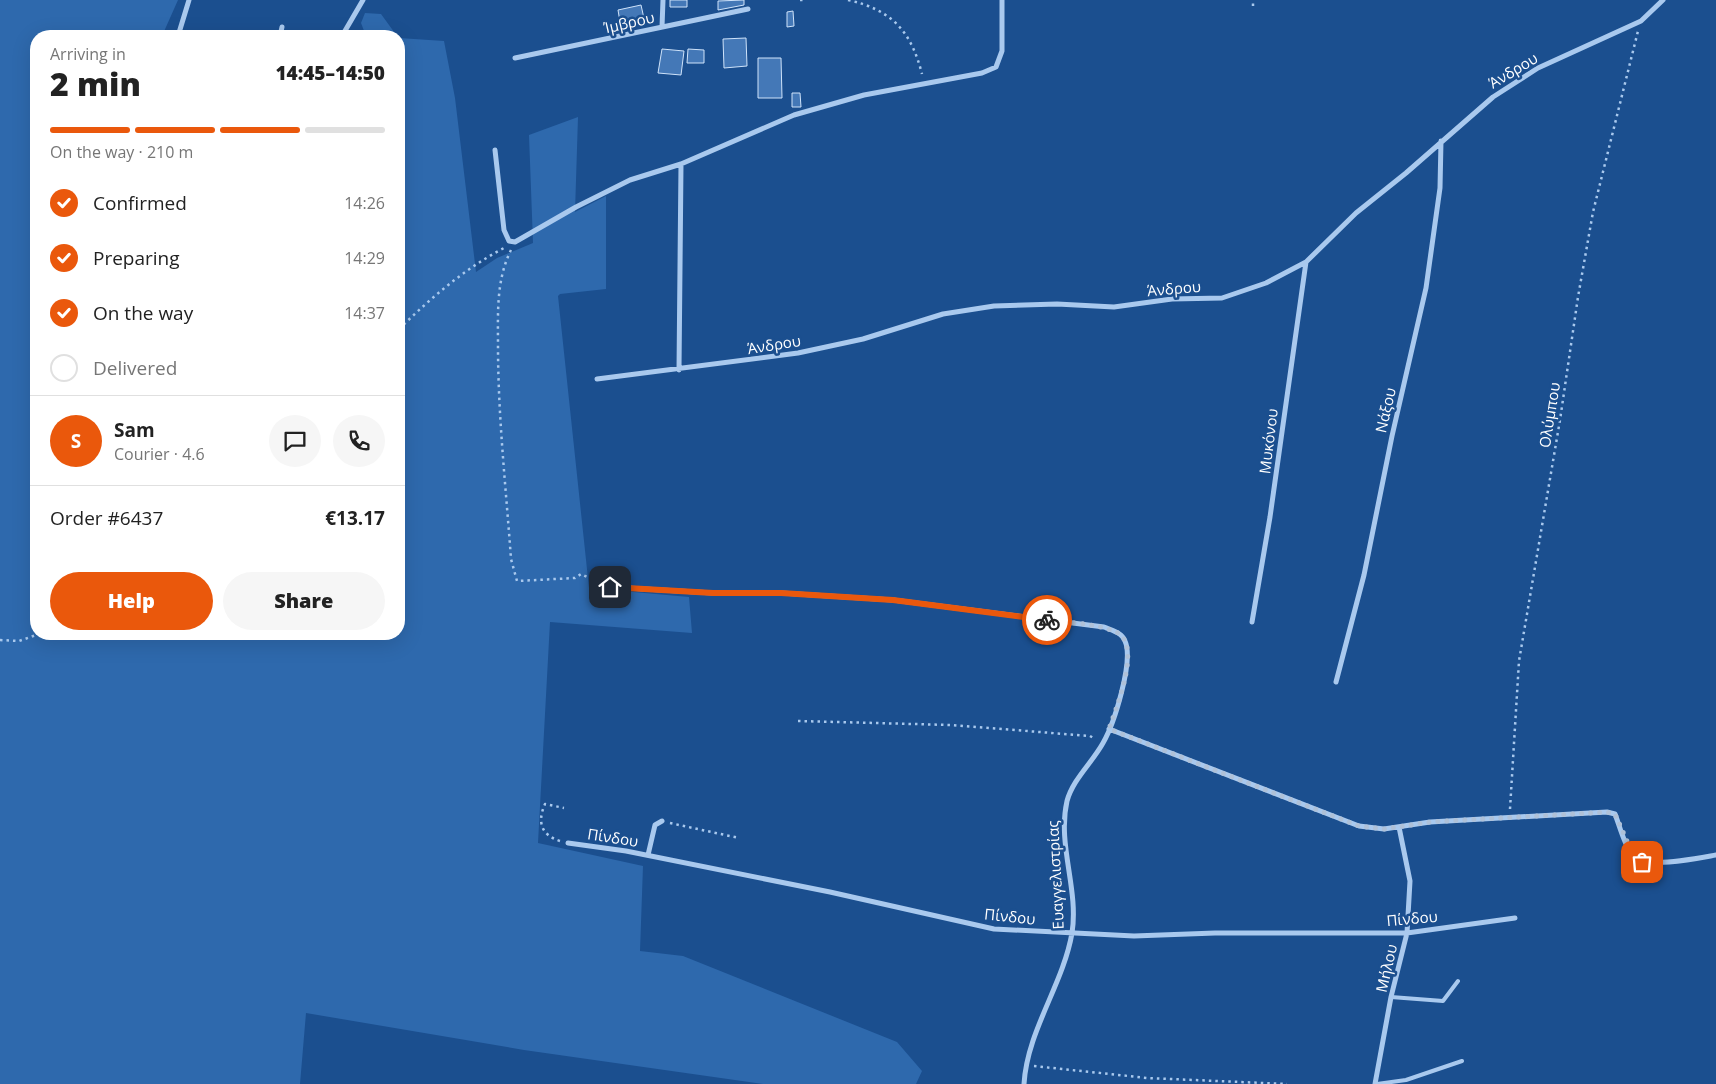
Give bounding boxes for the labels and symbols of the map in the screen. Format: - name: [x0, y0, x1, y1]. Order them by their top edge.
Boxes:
- street label: Ίμβρου: [601, 6, 656, 38]
- street label: Άνδρου: [1485, 48, 1541, 92]
- street label: Άνδρου: [1146, 276, 1202, 300]
- street label: Άνδρου: [746, 330, 802, 358]
- street label: Ολύμπου: [1534, 381, 1564, 449]
- street label: Νάξου: [1370, 385, 1400, 435]
- street label: Μυκόνου: [1254, 407, 1282, 475]
- pin: [589, 566, 631, 608]
- courier: [1022, 595, 1072, 645]
- street label: Ευαγγελιστρίας: [1042, 820, 1068, 930]
- street label: Πίνδου: [586, 823, 640, 851]
- pin: [1621, 841, 1663, 883]
- street label: Πίνδου: [983, 903, 1037, 929]
- street label: Πίνδου: [1386, 906, 1438, 930]
- street label: Μήλου: [1371, 942, 1401, 994]

